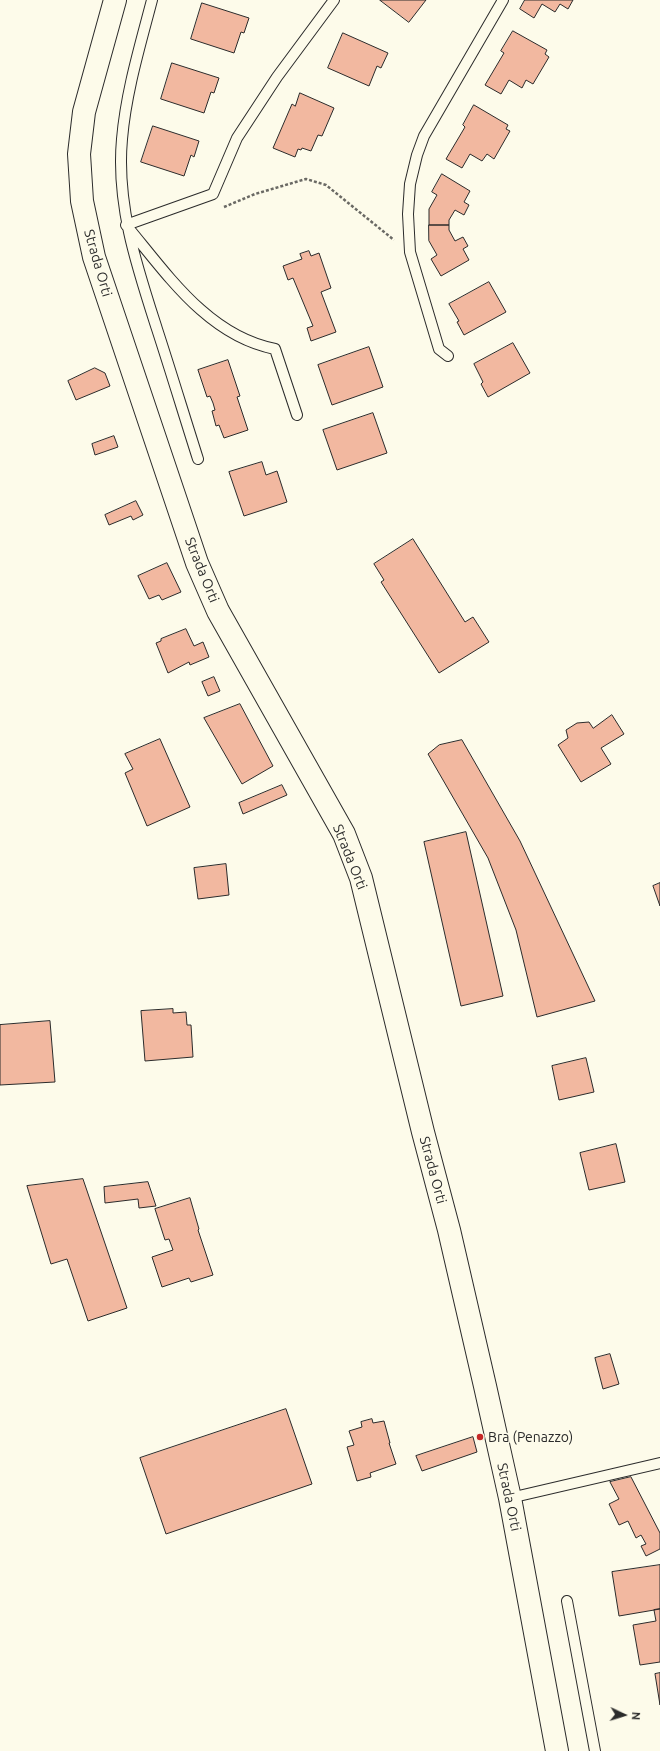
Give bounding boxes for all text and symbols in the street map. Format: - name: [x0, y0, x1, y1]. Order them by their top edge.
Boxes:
- street label: Strada Orti: [80, 228, 116, 298]
- street label: Strada Orti: [181, 535, 223, 605]
- street label: Strada Orti: [329, 822, 371, 892]
- street label: Strada Orti: [416, 1135, 450, 1205]
- place label: Bra (Penazzo): [488, 1429, 573, 1445]
- marker: Bra (Penazzo): [475, 1432, 485, 1442]
- street label: Strada Orti: [494, 1462, 524, 1532]
- north arrow: [604, 1695, 644, 1735]
- text: N: [630, 1711, 642, 1720]

